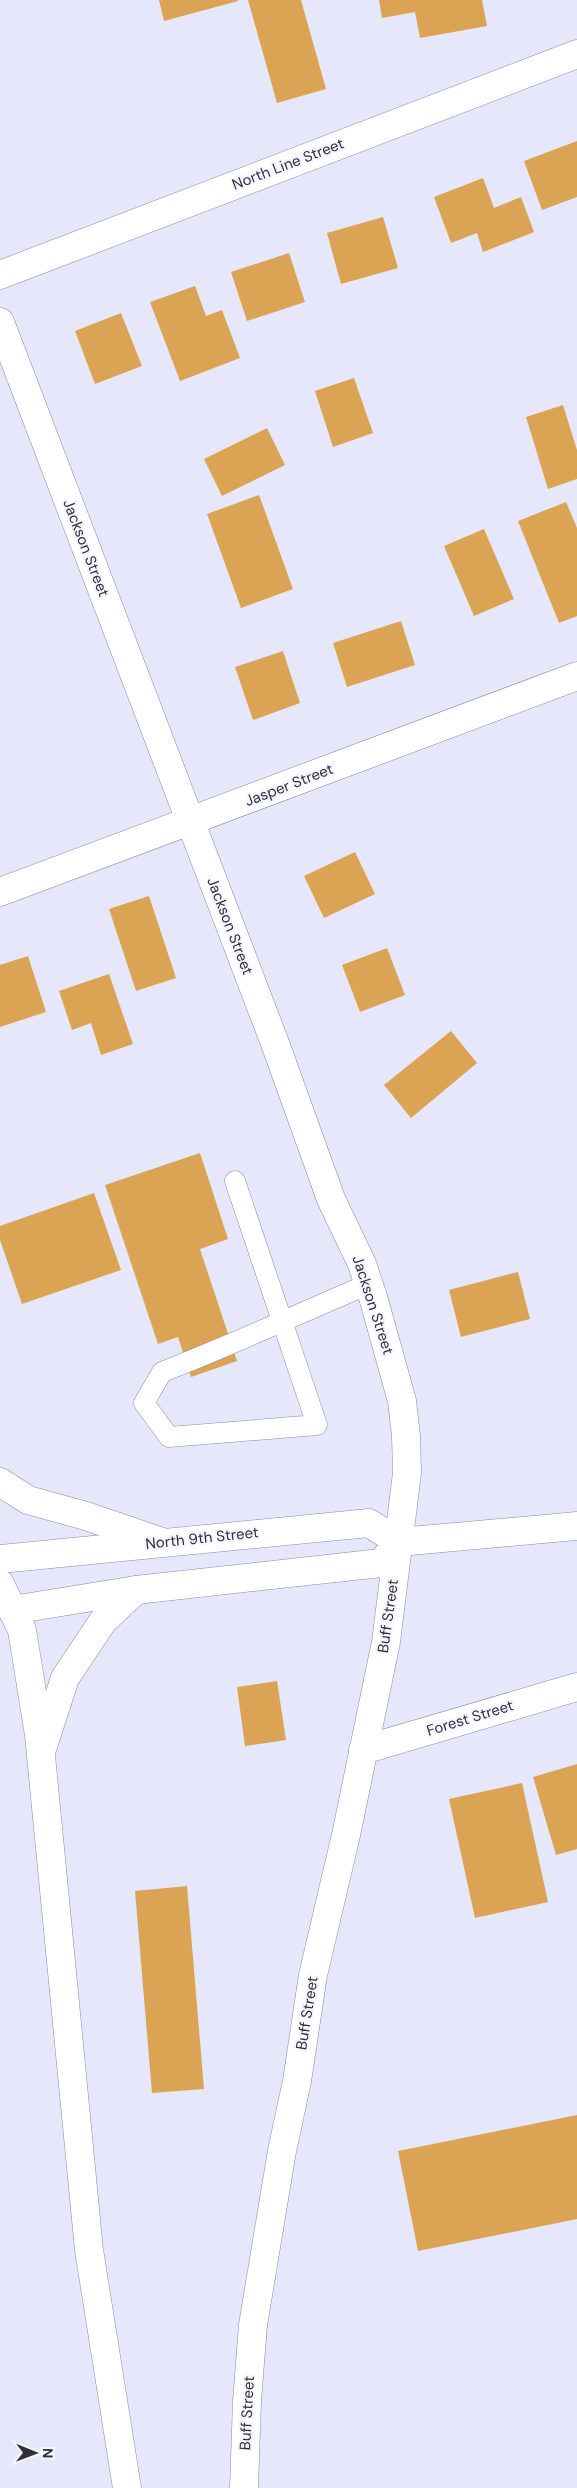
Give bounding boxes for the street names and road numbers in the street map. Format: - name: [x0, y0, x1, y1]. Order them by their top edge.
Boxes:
- street label: North Line Street: [229, 133, 347, 195]
- street label: Jackson Street: [58, 496, 114, 600]
- street label: Jasper Street: [242, 759, 336, 811]
- street label: Jackson Street: [202, 874, 258, 978]
- street label: Jackson Street: [348, 1253, 398, 1357]
- street label: North 9th Street: [144, 1522, 260, 1554]
- street label: Buff Street: [373, 1578, 403, 1654]
- street label: Forest Street: [424, 1695, 516, 1741]
- street label: Buff Street: [291, 1975, 323, 2051]
- street label: Buff Street: [235, 2375, 259, 2451]

